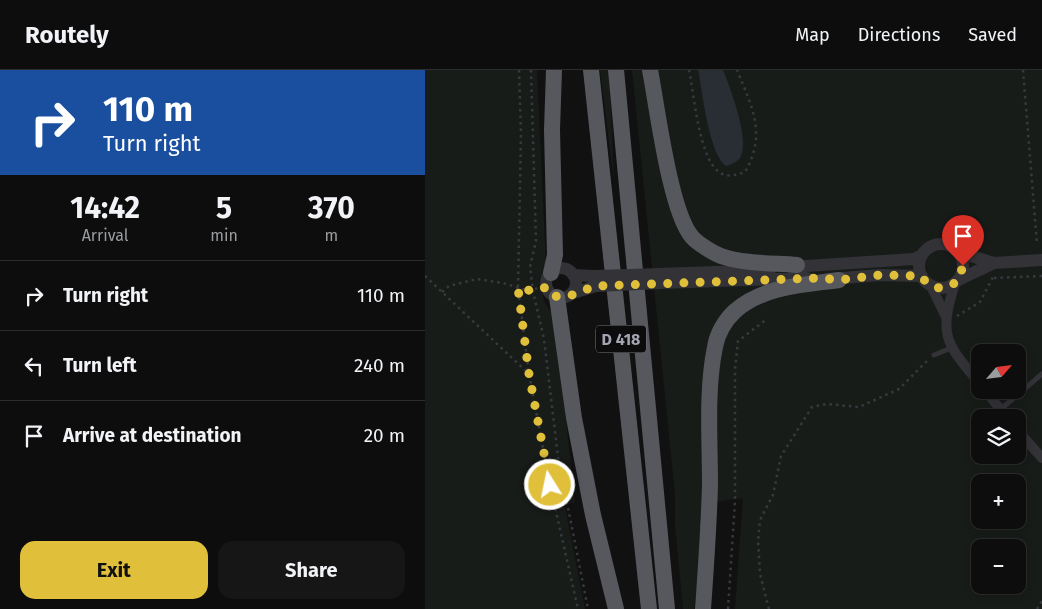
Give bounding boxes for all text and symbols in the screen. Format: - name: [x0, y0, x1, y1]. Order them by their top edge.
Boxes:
- text: Routely: [25, 21, 109, 49]
- text: Map: [795, 24, 830, 46]
- text: Directions: [858, 24, 940, 46]
- text: Saved: [968, 24, 1017, 46]
- text: 110 m: [103, 88, 193, 130]
- icon: right: [20, 90, 85, 155]
- text: Turn right: [103, 130, 200, 157]
- text: 14:42: [70, 190, 140, 226]
- text: 5: [216, 190, 232, 226]
- text: 370: [308, 190, 355, 226]
- pin: [942, 215, 984, 266]
- icon: arrive: [949, 222, 977, 250]
- text: Arrival: [82, 226, 129, 245]
- text: min: [210, 226, 238, 245]
- text: m: [325, 226, 338, 245]
- icon: right: [20, 282, 48, 310]
- text: Turn right: [63, 284, 148, 307]
- text: 110 m: [357, 284, 405, 307]
- road number: D 418: [596, 325, 646, 352]
- north arrow: [971, 344, 1026, 399]
- map controls: [971, 344, 1026, 594]
- icon: left: [20, 352, 48, 380]
- text: Turn left: [63, 354, 137, 377]
- text: 240 m: [354, 354, 405, 377]
- button: layers: [971, 409, 1026, 464]
- icon: arrive: [20, 422, 48, 450]
- text: Arrive at destination: [63, 424, 242, 447]
- text: 20 m: [364, 424, 405, 447]
- position arrow: [523, 458, 575, 510]
- button: +: [971, 474, 1026, 529]
- button: −: [971, 539, 1026, 594]
- button: Exit: [20, 541, 208, 599]
- button: Share: [218, 541, 405, 599]

